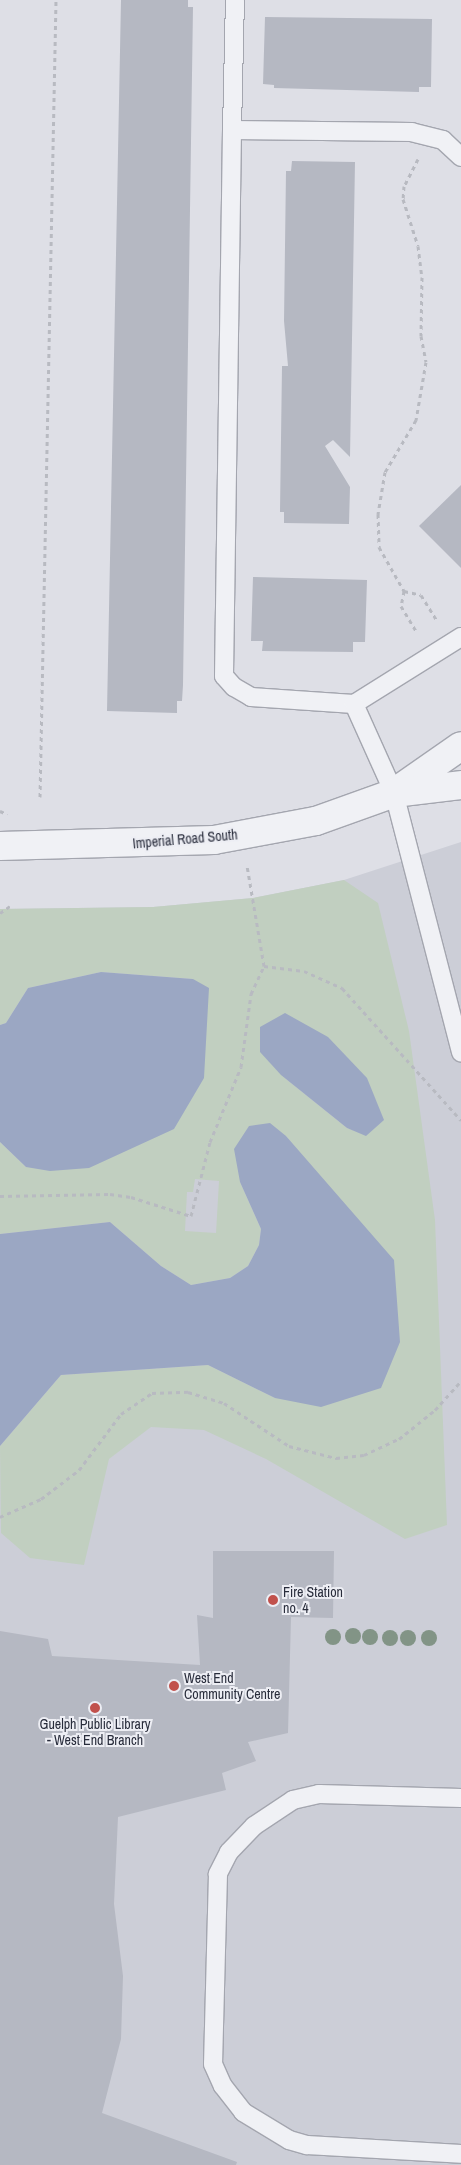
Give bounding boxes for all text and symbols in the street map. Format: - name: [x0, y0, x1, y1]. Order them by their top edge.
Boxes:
- street label: Imperial Road South: [132, 826, 238, 852]
- place label: Fire Station no. 4: [283, 1584, 343, 1616]
- marker: Fire Station no. 4: [267, 1594, 279, 1606]
- place label: West End Community Centre: [184, 1670, 280, 1702]
- marker: West End Community Centre: [168, 1680, 180, 1692]
- marker: Guelph Public Library - West End Branch: [89, 1702, 101, 1714]
- place label: Guelph Public Library - West End Branch: [39, 1716, 151, 1748]

